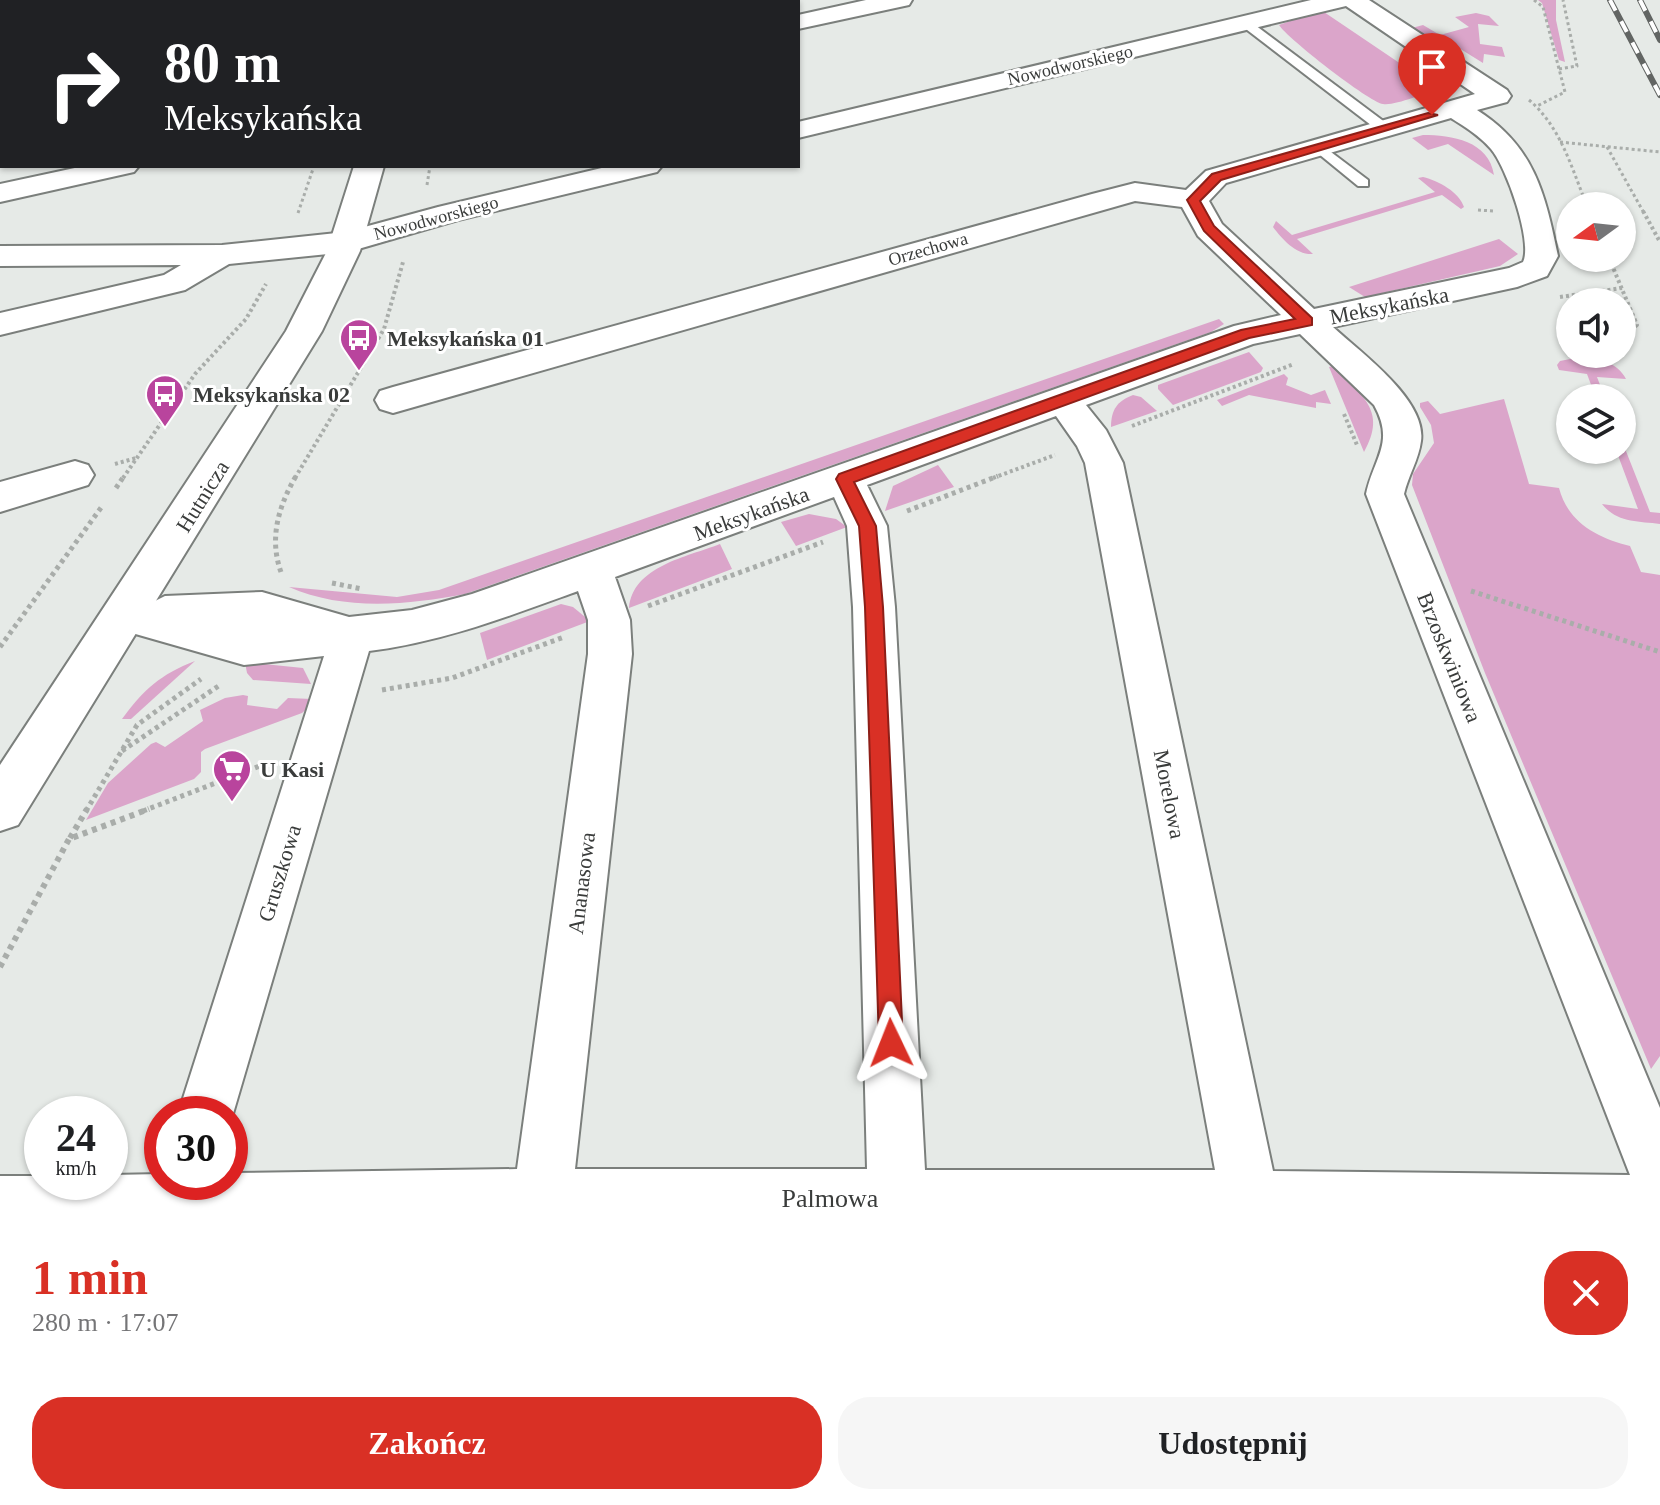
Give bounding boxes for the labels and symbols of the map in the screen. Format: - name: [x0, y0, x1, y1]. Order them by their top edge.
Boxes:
- pin: [1398, 33, 1466, 115]
- street label: Nowodworskiego: [1005, 41, 1135, 89]
- street label: Nowodworskiego: [372, 192, 500, 244]
- north arrow: [1556, 192, 1636, 272]
- street label: Orzechowa: [886, 228, 970, 270]
- street label: Meksykańska: [1327, 282, 1451, 329]
- bus stop icon: Meksykańska 01: [338, 317, 380, 372]
- place label: Meksykańska 01: [387, 326, 544, 351]
- bus stop icon: Meksykańska 02: [144, 373, 186, 428]
- place label: Meksykańska 02: [193, 382, 350, 407]
- street label: Hutnicza: [171, 456, 234, 537]
- street label: Meksykańska: [690, 481, 813, 546]
- street label: Brzoskwiniowa: [1412, 588, 1487, 726]
- street label: Morelowa: [1149, 747, 1190, 841]
- supermarket icon: U Kasi: [211, 748, 253, 803]
- place label: U Kasi: [260, 757, 324, 782]
- street label: Gruszkowa: [253, 821, 306, 925]
- street label: Ananasowa: [563, 830, 600, 936]
- position arrow: [849, 1001, 933, 1085]
- speed limit sign: 30: [144, 1096, 248, 1200]
- street label: Palmowa: [782, 1184, 879, 1213]

